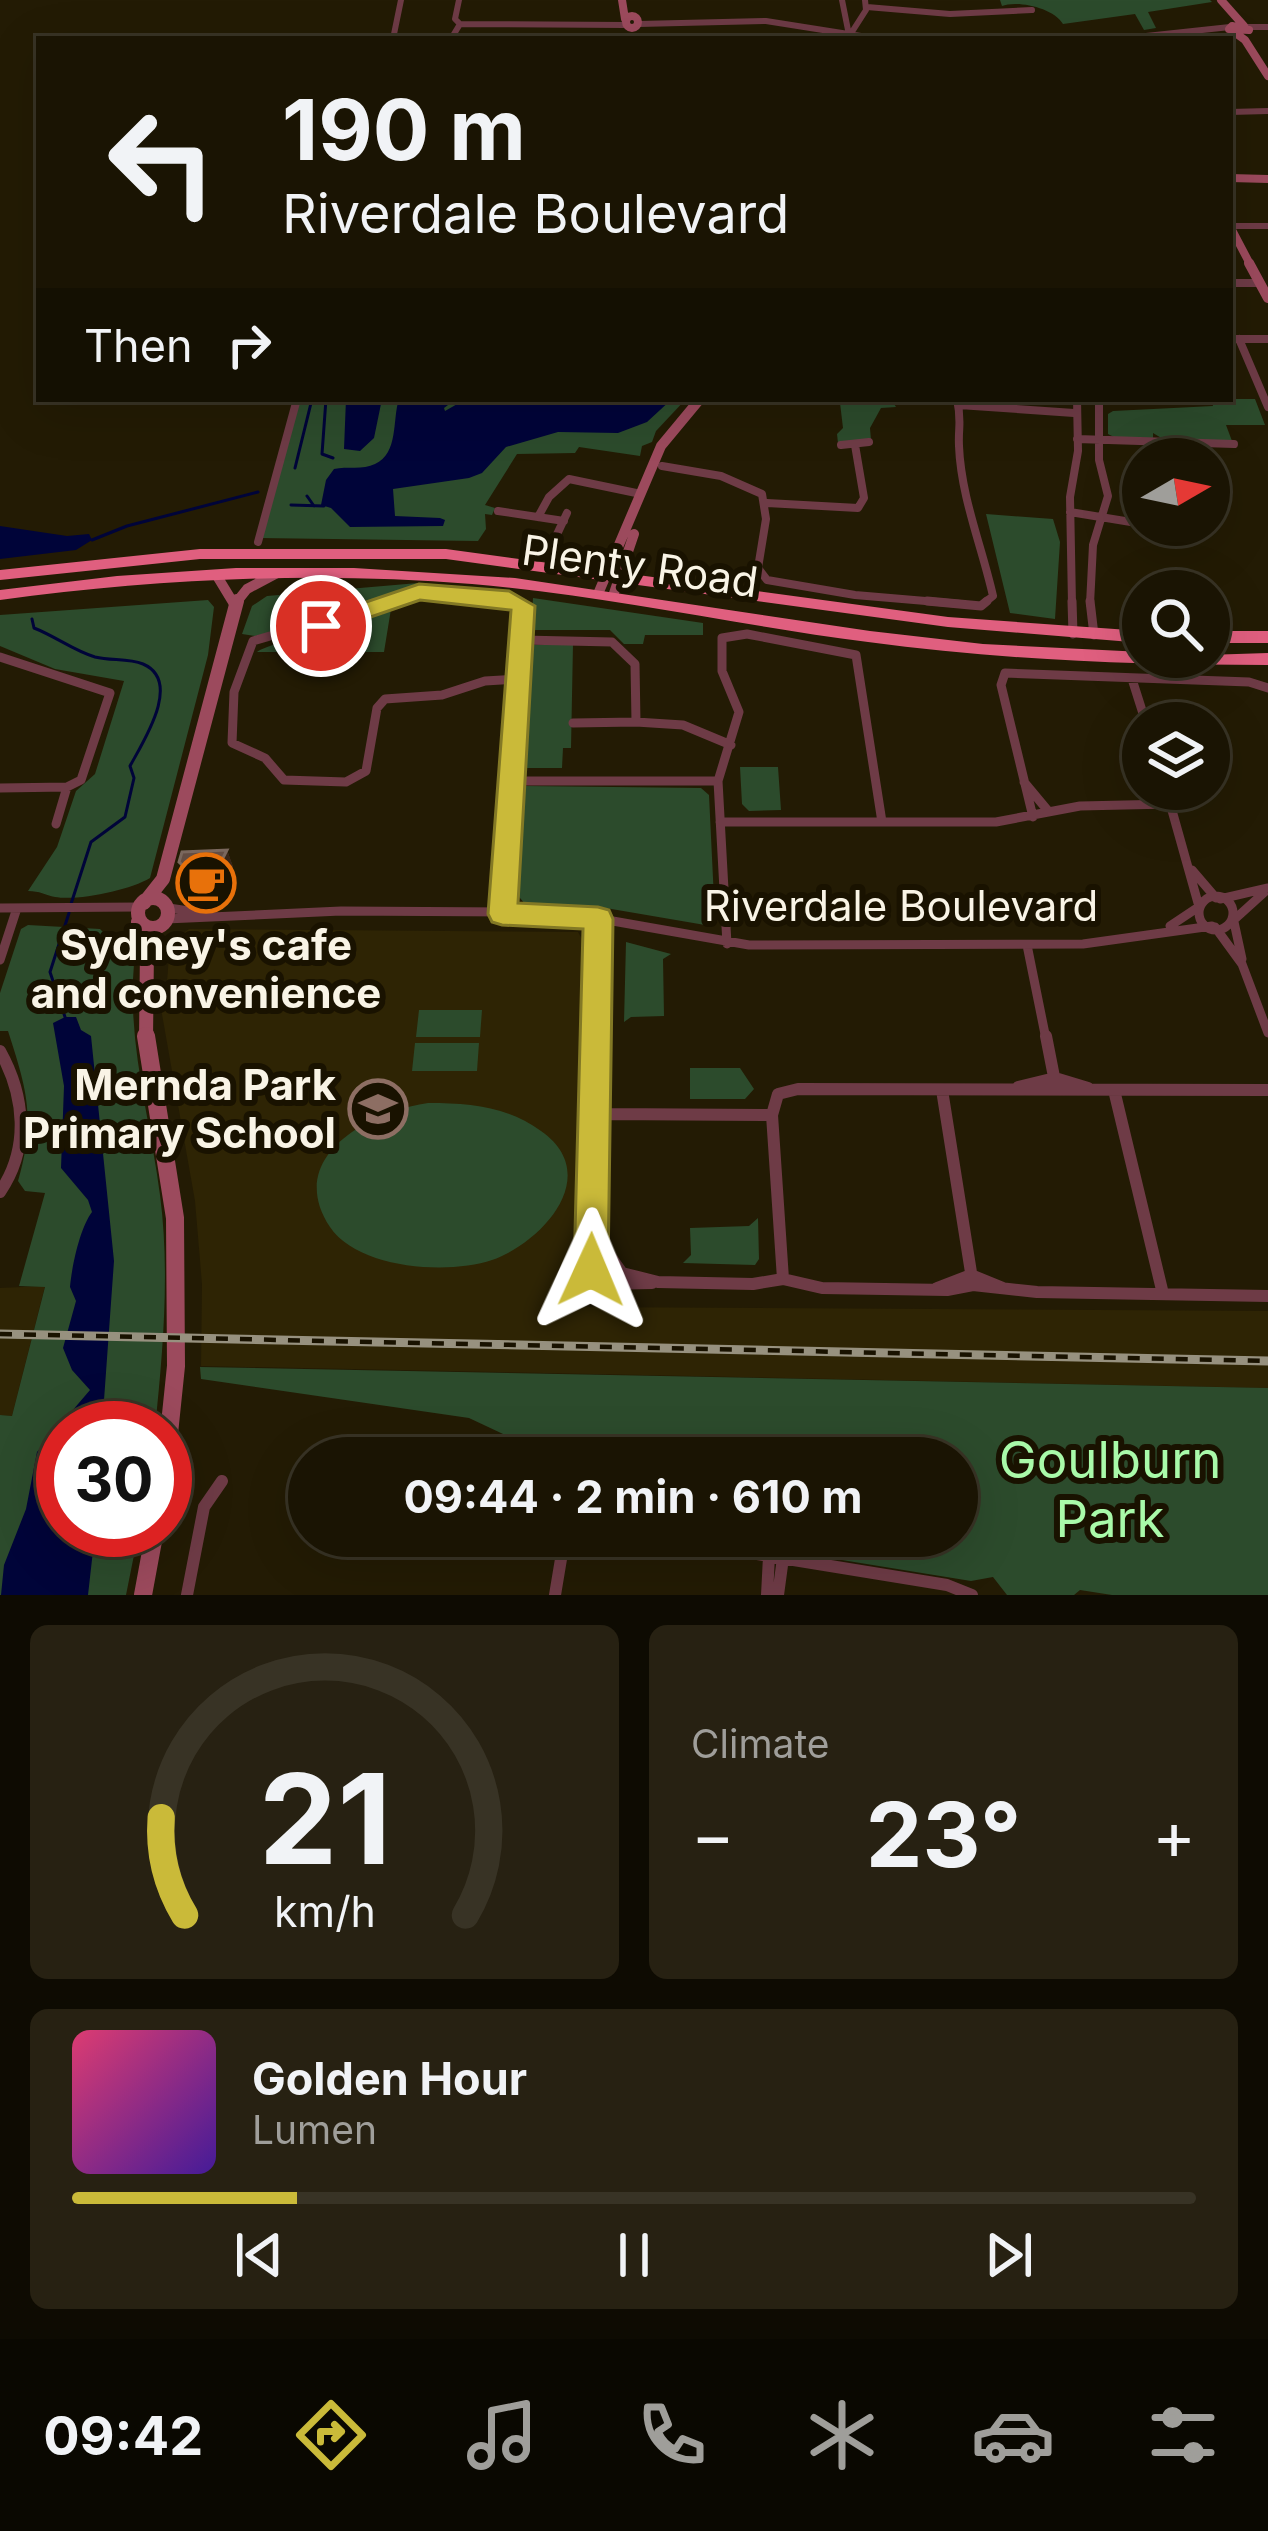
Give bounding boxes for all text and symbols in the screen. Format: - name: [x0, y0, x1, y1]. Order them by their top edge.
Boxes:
- text: 190 m: [282, 79, 526, 180]
- icon: left: [84, 84, 240, 240]
- text: Riverdale Boulevard: [282, 181, 789, 246]
- icon: right: [216, 312, 282, 378]
- text: Then: [84, 318, 192, 373]
- north arrow: [1122, 438, 1230, 546]
- map controls: [1122, 438, 1230, 810]
- street label: Plenty Road: [519, 524, 761, 607]
- button: search: [1122, 570, 1230, 678]
- pin: [270, 575, 372, 677]
- icon: arrive: [288, 593, 354, 659]
- button: layers: [1122, 702, 1230, 810]
- cafe icon: Sydney's cafe and convenience: [175, 852, 237, 914]
- street label: Riverdale Boulevard: [704, 880, 1098, 931]
- place label: Sydney's cafe and convenience: [31, 919, 381, 1018]
- place label: Mernda Park Primary School: [23, 1059, 337, 1158]
- school or university icon: Mernda Park Primary School: [347, 1078, 409, 1140]
- position arrow: [528, 1207, 654, 1333]
- speed limit sign: 30: [36, 1401, 192, 1557]
- park label: Goulburn Park: [999, 1429, 1221, 1549]
- text: 09:44 · 2 min · 610 m: [403, 1469, 863, 1524]
- text: Climate: [691, 1720, 830, 1767]
- text: 21: [258, 1743, 391, 1894]
- text: 23°: [866, 1780, 1021, 1889]
- text: −: [691, 1795, 735, 1875]
- text: +: [1152, 1795, 1196, 1875]
- text: km/h: [274, 1885, 375, 1937]
- text: Golden Hour: [252, 2051, 527, 2106]
- text: Lumen: [252, 2106, 377, 2153]
- icon: previous: [226, 2222, 292, 2288]
- icon: pause: [601, 2222, 667, 2288]
- icon: next: [976, 2222, 1042, 2288]
- icon: directions: [289, 2393, 373, 2477]
- icon: music: [460, 2393, 544, 2477]
- icon: phone: [630, 2393, 714, 2477]
- icon: climate: [800, 2393, 884, 2477]
- icon: car: [971, 2393, 1055, 2477]
- icon: filters: [1141, 2393, 1225, 2477]
- text: 09:42: [43, 2403, 203, 2468]

